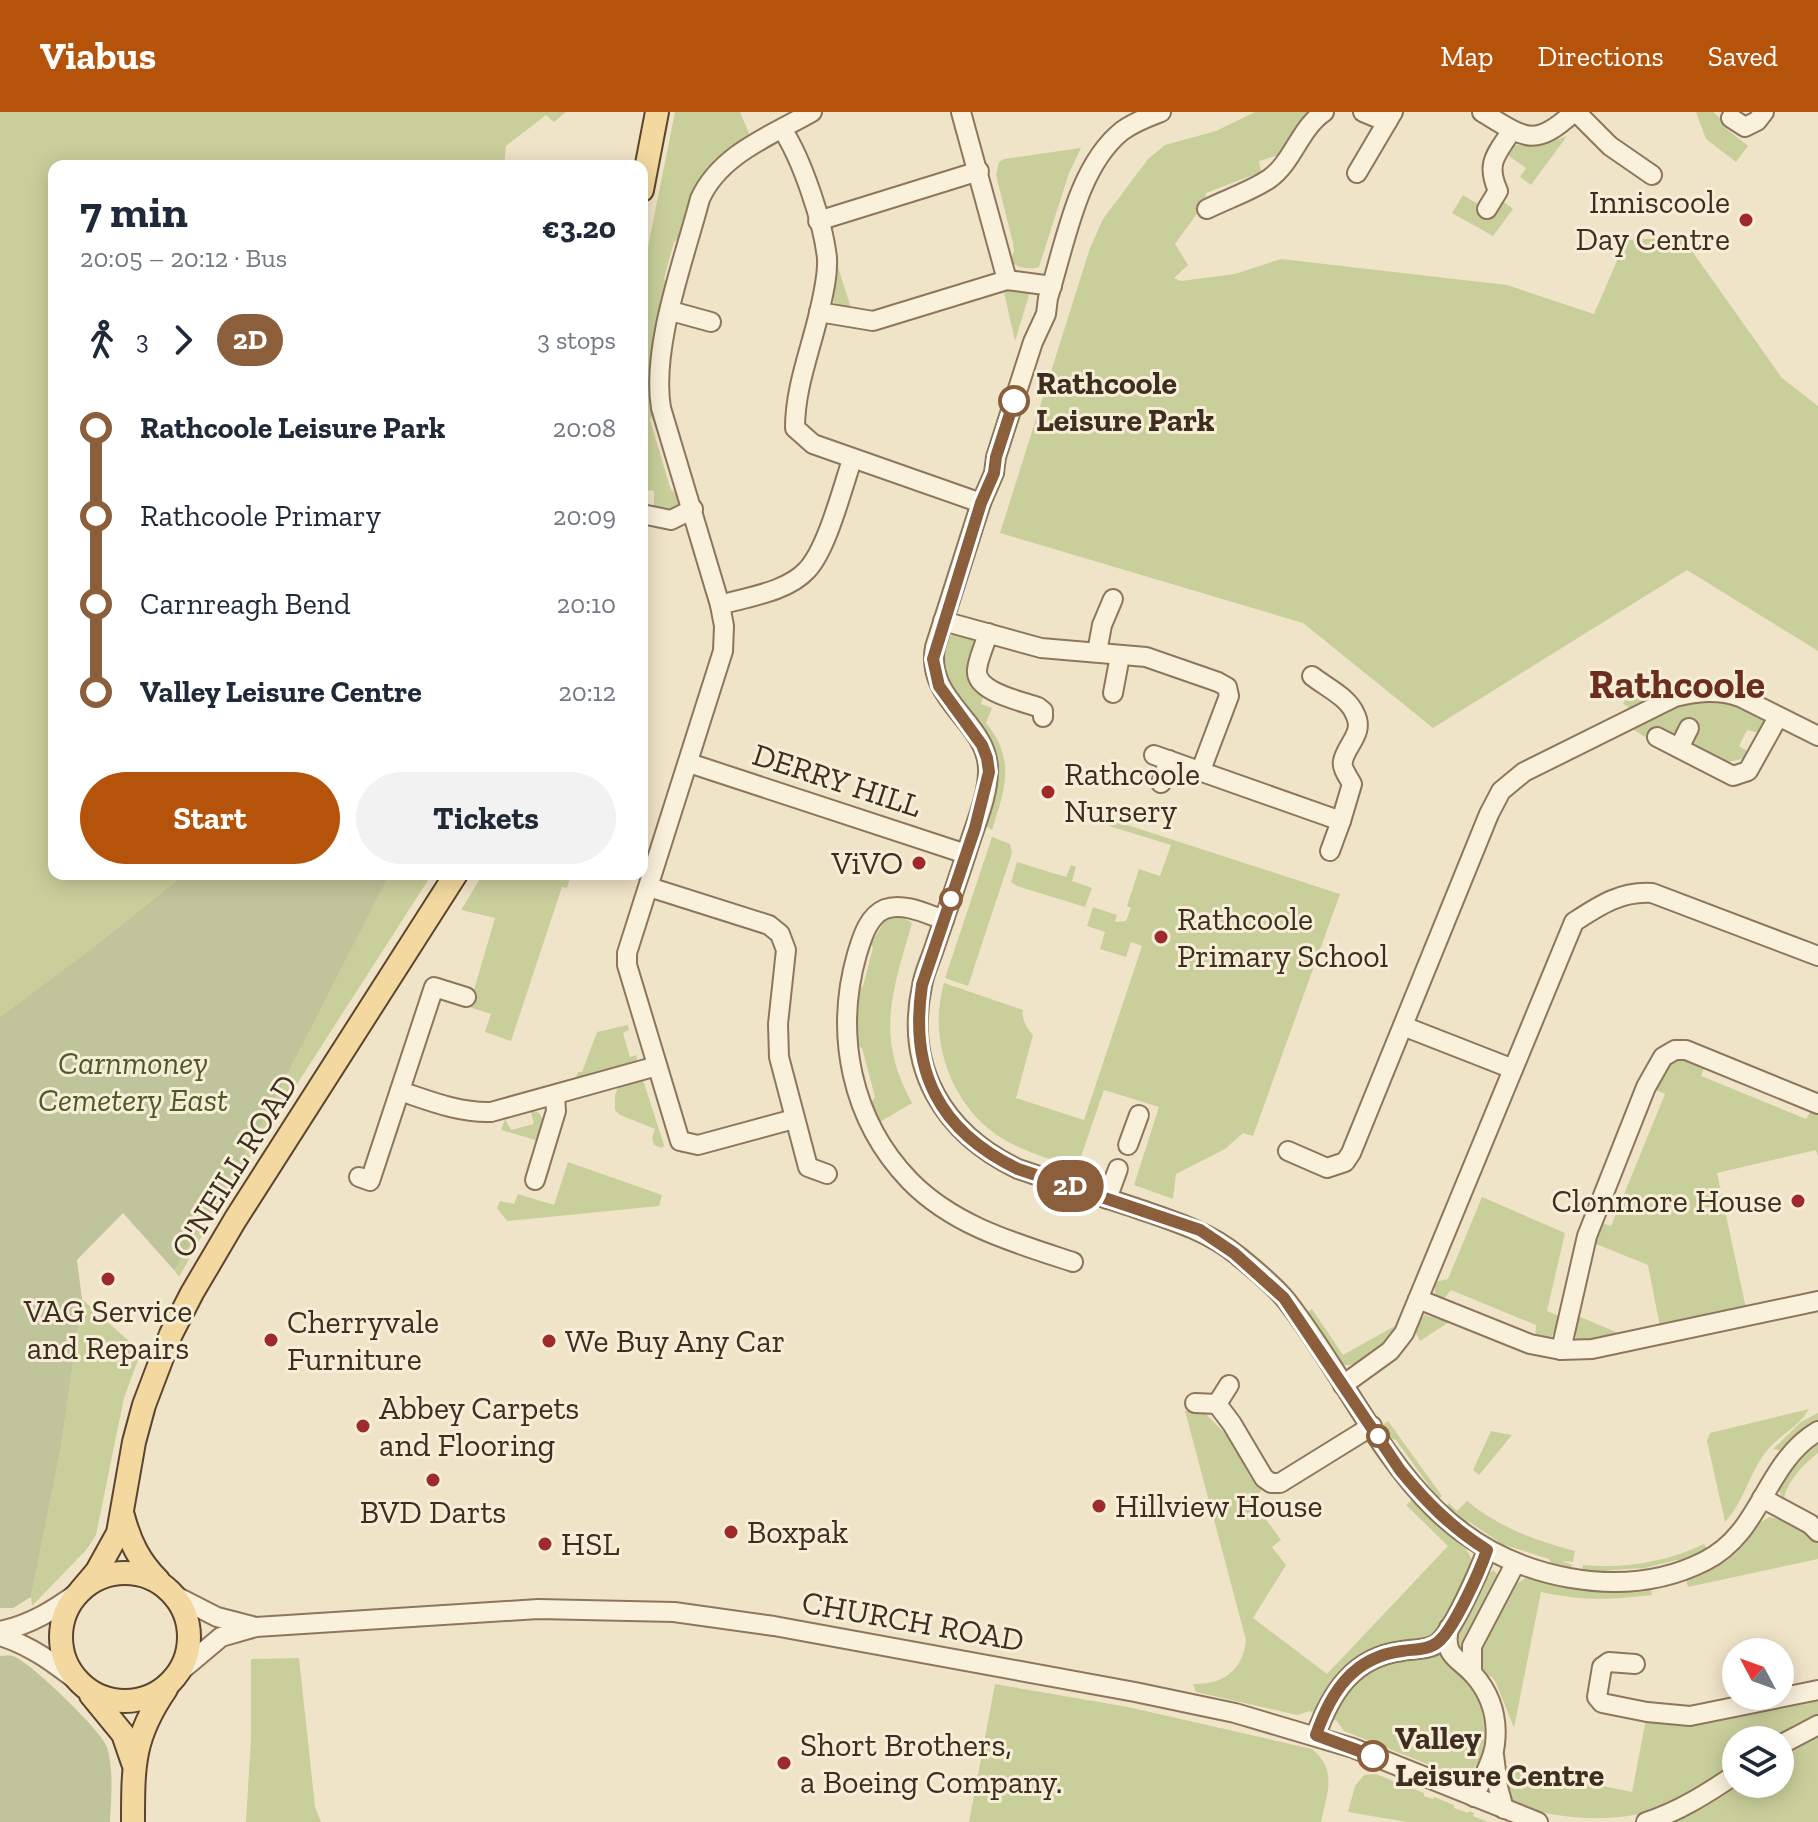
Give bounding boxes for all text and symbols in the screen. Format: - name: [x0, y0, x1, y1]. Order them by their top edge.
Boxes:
- text: Viabus: [40, 33, 156, 79]
- text: Map: [1440, 40, 1493, 73]
- text: Directions: [1537, 40, 1664, 73]
- text: Saved: [1708, 40, 1778, 73]
- place label: Inniscoole Day Centre: [1576, 183, 1730, 258]
- text: 7 min: [80, 185, 188, 238]
- text: €3.20: [542, 210, 616, 246]
- marker: Inniscoole Day Centre: [1737, 211, 1755, 229]
- text: 20:05 – 20:12 · Bus: [80, 242, 287, 274]
- icon: walk: [80, 318, 124, 362]
- icon: forward: [161, 318, 205, 362]
- text: 2D: [233, 323, 267, 356]
- text: 3: [136, 324, 149, 356]
- text: 3 stops: [537, 324, 616, 356]
- place label: Rathcoole Leisure Park: [1036, 364, 1215, 439]
- marker: Rathcoole Leisure Park: [999, 386, 1029, 416]
- text: Rathcoole Leisure Park: [140, 410, 445, 446]
- text: 20:08: [553, 412, 616, 444]
- text: Rathcoole Primary: [140, 498, 381, 534]
- text: 20:09: [553, 500, 616, 532]
- text: Carnreagh Bend: [140, 586, 350, 622]
- text: 20:10: [557, 588, 616, 620]
- district label: Rathcoole: [1589, 660, 1765, 708]
- text: Valley Leisure Centre: [140, 674, 422, 710]
- text: 20:12: [558, 676, 616, 708]
- street label: DERRY HILL: [748, 735, 926, 825]
- place label: Rathcoole Nursery: [1064, 755, 1200, 830]
- button: Start: [80, 772, 340, 864]
- button: Tickets: [356, 772, 616, 864]
- marker: Rathcoole Nursery: [1039, 783, 1057, 801]
- place label: ViVO: [830, 844, 903, 882]
- marker: ViVO: [910, 854, 928, 872]
- unlabelled marker: [940, 888, 962, 910]
- place label: Rathcoole Primary School: [1177, 900, 1388, 975]
- marker: Rathcoole Primary School: [1152, 928, 1170, 946]
- park label: Carnmoney Cemetery East: [38, 1044, 228, 1119]
- street label: O'NEILL ROAD: [163, 1067, 305, 1265]
- line badge: 2D: [1034, 1160, 1106, 1212]
- text: 2D: [1053, 1169, 1087, 1202]
- place label: Clonmore House: [1551, 1182, 1782, 1220]
- marker: Clonmore House: [1789, 1192, 1807, 1210]
- marker: VAG Service and Repairs: [99, 1270, 117, 1288]
- place label: VAG Service and Repairs: [23, 1292, 192, 1367]
- place label: Cherryvale Furniture: [287, 1303, 439, 1378]
- place label: We Buy Any Car: [565, 1322, 785, 1360]
- marker: Cherryvale Furniture: [262, 1331, 280, 1349]
- marker: We Buy Any Car: [540, 1332, 558, 1350]
- place label: Abbey Carpets and Flooring: [379, 1389, 579, 1464]
- marker: Abbey Carpets and Flooring: [354, 1417, 372, 1435]
- unlabelled marker: [1367, 1425, 1389, 1447]
- marker: BVD Darts: [424, 1471, 442, 1489]
- place label: Hillview House: [1115, 1487, 1323, 1525]
- place label: BVD Darts: [360, 1493, 506, 1531]
- marker: Hillview House: [1090, 1497, 1108, 1515]
- place label: Boxpak: [747, 1513, 849, 1551]
- marker: Boxpak: [722, 1523, 740, 1541]
- place label: HSL: [561, 1525, 620, 1563]
- marker: HSL: [536, 1535, 554, 1553]
- street label: CHURCH ROAD: [799, 1583, 1027, 1659]
- north arrow: [1722, 1638, 1794, 1710]
- map controls: [1722, 1638, 1794, 1798]
- place label: Valley Leisure Centre: [1395, 1719, 1604, 1794]
- place label: Short Brothers, a Boeing Company.: [800, 1726, 1062, 1801]
- button: layers: [1722, 1726, 1794, 1798]
- marker: Valley Leisure Centre: [1358, 1741, 1388, 1771]
- marker: Short Brothers, a Boeing Company.: [775, 1754, 793, 1772]

